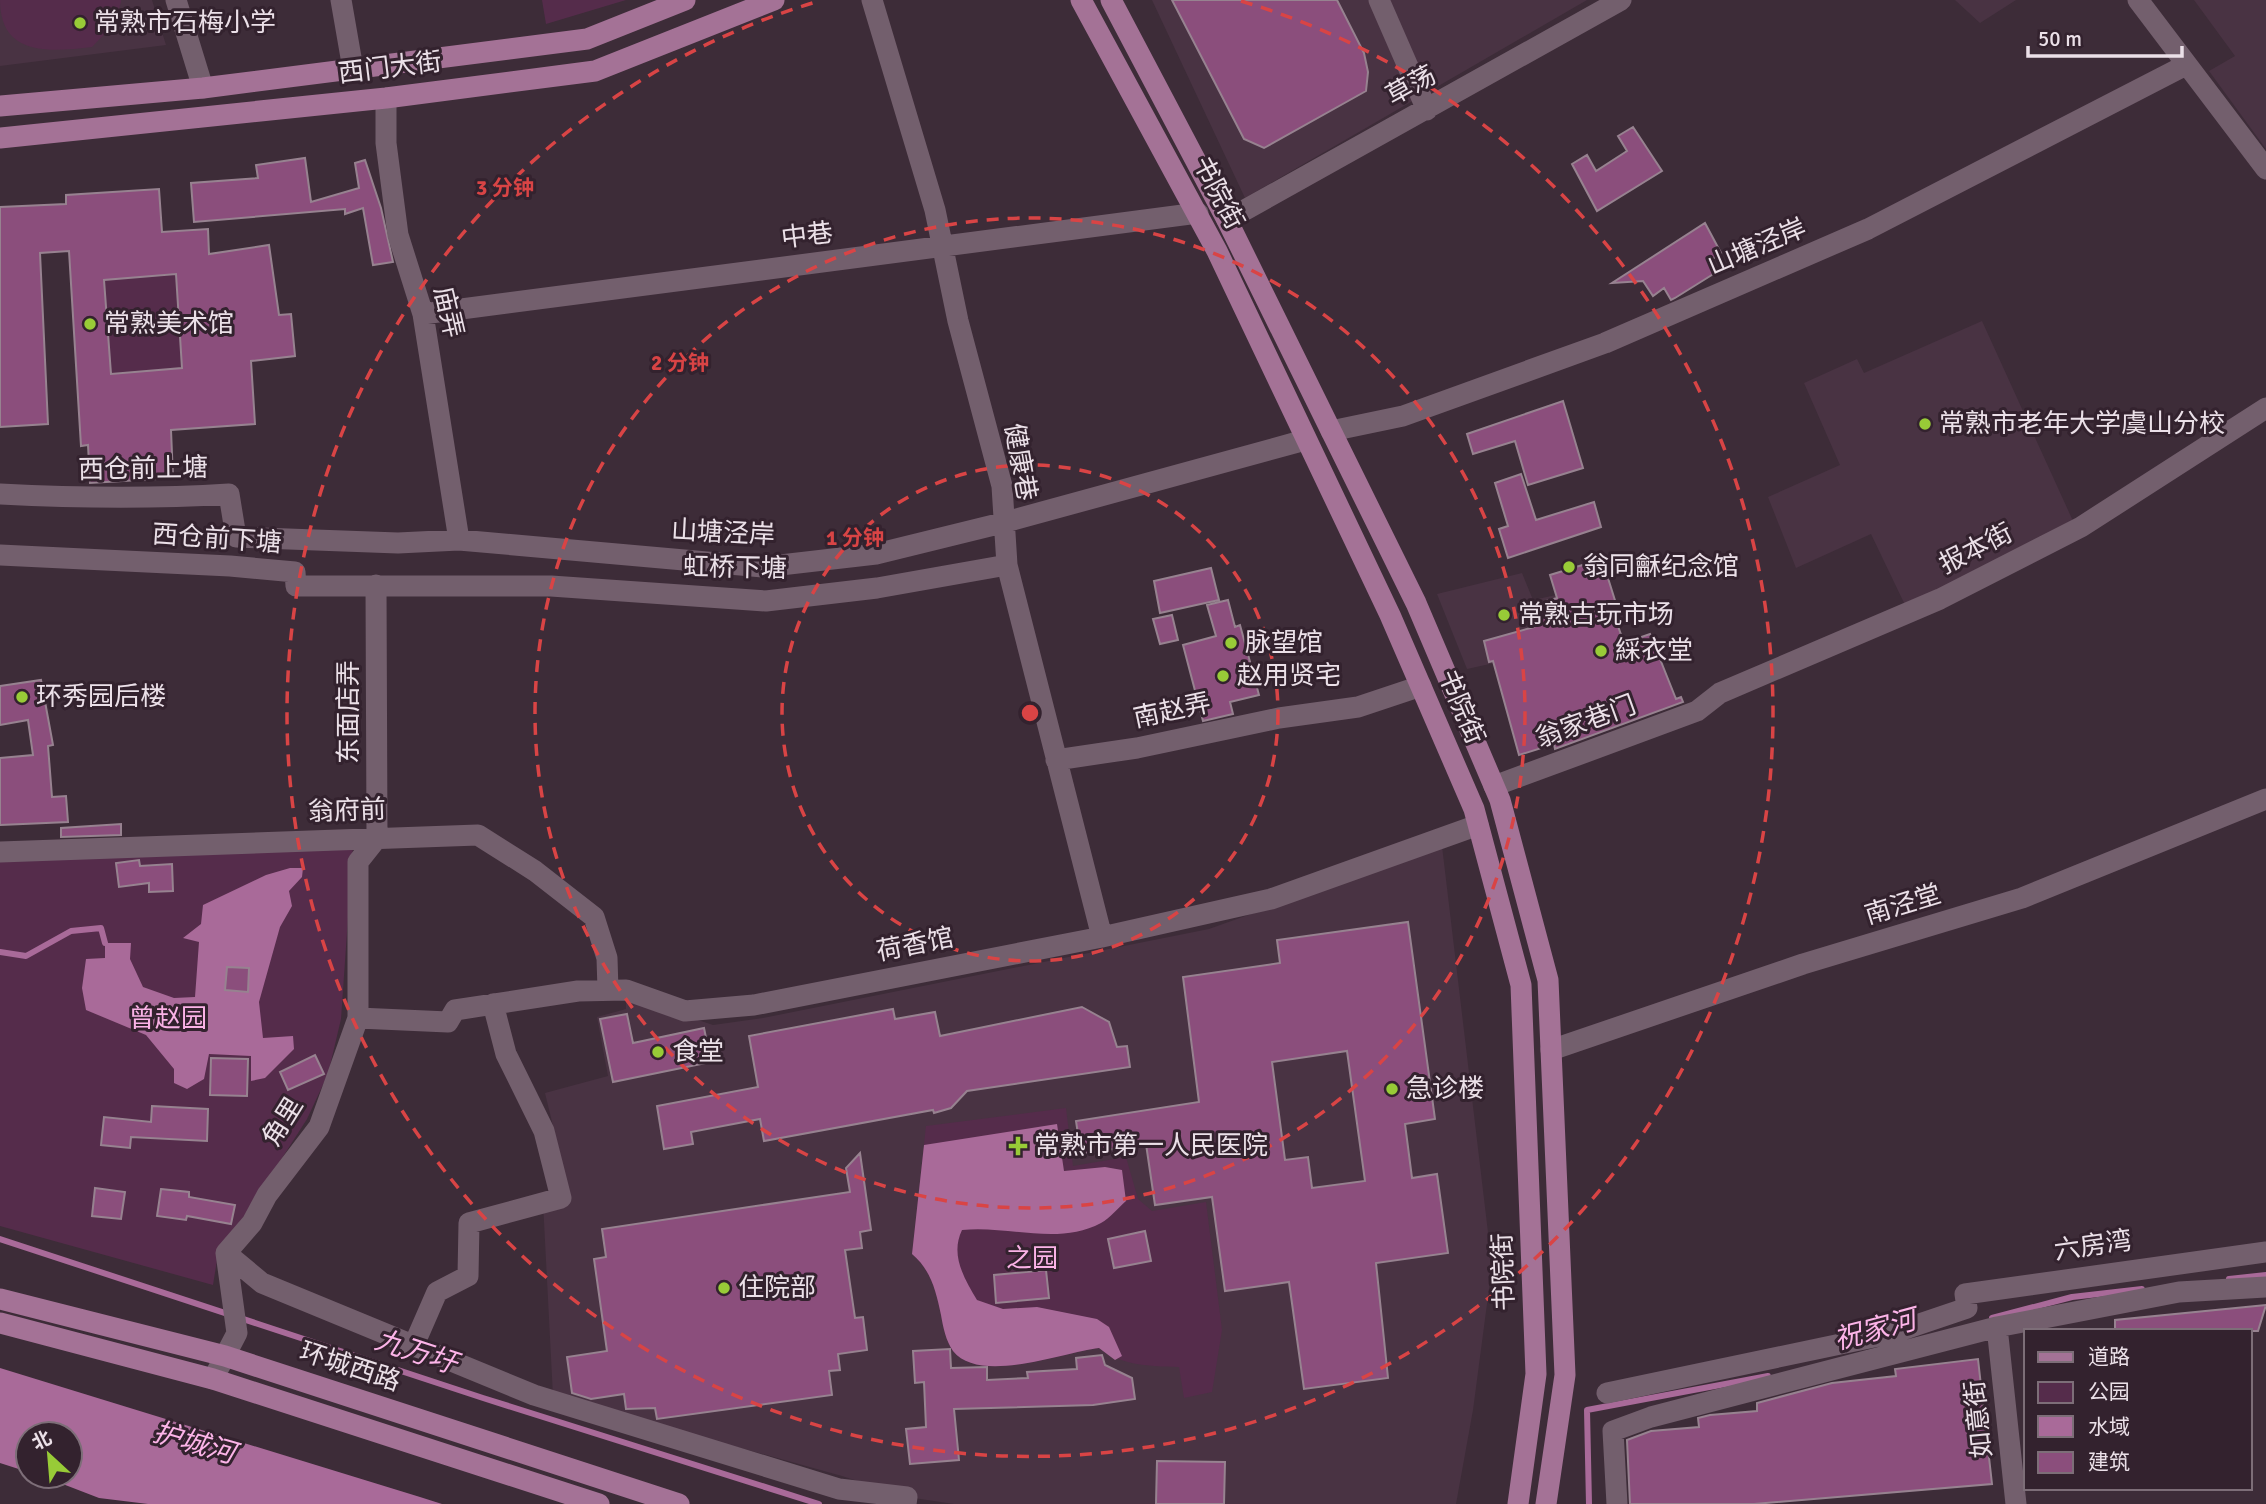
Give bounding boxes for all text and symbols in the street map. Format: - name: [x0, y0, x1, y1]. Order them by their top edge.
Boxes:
- place label: 常熟市石梅小学: [94, 7, 276, 39]
- scale bar: [2028, 14, 2182, 58]
- marker: 常熟市石梅小学: [72, 15, 88, 31]
- text: 50 m: [2038, 26, 2082, 52]
- street label: 西门大街: [336, 46, 444, 90]
- street label: 草荡: [1380, 59, 1442, 113]
- street label: 书院街: [1186, 151, 1250, 235]
- text: 3 分钟: [476, 175, 534, 201]
- street label: 山塘泾岸: [1703, 212, 1811, 282]
- street label: 中巷: [779, 217, 835, 255]
- street label: 庙弄: [427, 283, 469, 341]
- place label: 常熟美术馆: [104, 308, 234, 340]
- marker: 常熟美术馆: [82, 316, 98, 332]
- text: 2 分钟: [651, 350, 709, 376]
- place label: 常熟市老年大学虞山分校: [1939, 408, 2225, 440]
- marker: 常熟市老年大学虞山分校: [1917, 416, 1933, 432]
- street label: 健康巷: [997, 421, 1043, 503]
- street label: 西仓前上塘: [78, 452, 208, 486]
- street label: 山塘泾岸: [670, 514, 776, 552]
- street label: 报本街: [1934, 517, 2018, 581]
- street label: 西仓前下塘: [151, 519, 283, 559]
- text: 1 分钟: [826, 525, 884, 551]
- street label: 虹桥下塘: [683, 551, 787, 585]
- place label: 翁同龢纪念馆: [1583, 551, 1739, 583]
- marker: 翁同龢纪念馆: [1561, 559, 1577, 575]
- place label: 常熟古玩市场: [1518, 599, 1674, 631]
- marker: 常熟古玩市场: [1496, 607, 1512, 623]
- place label: 脉望馆: [1245, 627, 1323, 659]
- marker: 脉望馆: [1223, 635, 1239, 651]
- place label: 綵衣堂: [1615, 635, 1693, 667]
- marker: 綵衣堂: [1593, 643, 1609, 659]
- street label: 东面店弄: [333, 660, 365, 764]
- place label: 赵用贤宅: [1237, 660, 1341, 692]
- street label: 书院街: [1431, 665, 1491, 749]
- marker: 赵用贤宅: [1215, 668, 1231, 684]
- place label: 环秀园后楼: [36, 681, 166, 713]
- street label: 南赵弄: [1131, 687, 1213, 735]
- marker: 环秀园后楼: [14, 689, 30, 705]
- street label: 翁家巷门: [1532, 689, 1640, 755]
- centre of rings: [1018, 701, 1042, 725]
- street label: 翁府前: [307, 794, 387, 828]
- street label: 南泾堂: [1861, 878, 1945, 932]
- street label: 荷香馆: [874, 922, 956, 968]
- park label: 曾赵园: [129, 1003, 207, 1035]
- place label: 食堂: [672, 1036, 724, 1068]
- marker: 食堂: [650, 1044, 666, 1060]
- place label: 急诊楼: [1406, 1073, 1484, 1105]
- marker: 急诊楼: [1384, 1081, 1400, 1097]
- street label: 角里: [256, 1091, 310, 1153]
- place label: 常熟市第一人民医院: [1034, 1130, 1268, 1162]
- marker: 常熟市第一人民医院: [1008, 1136, 1028, 1156]
- street label: 六房湾: [2052, 1225, 2134, 1267]
- street label: 书院街: [1487, 1232, 1521, 1312]
- park label: 之园: [1006, 1243, 1058, 1275]
- place label: 住院部: [738, 1272, 816, 1304]
- marker: 住院部: [716, 1280, 732, 1296]
- water label: 祝家河: [1830, 1301, 1925, 1357]
- water label: 九万圩: [371, 1323, 465, 1382]
- legend: [2024, 1329, 2252, 1490]
- street label: 环城西路: [296, 1336, 404, 1398]
- text: 道路: [2088, 1344, 2130, 1370]
- street label: 如意街: [1959, 1379, 1999, 1459]
- text: 公园: [2088, 1379, 2130, 1405]
- text: 水域: [2088, 1414, 2130, 1440]
- water label: 护城河: [149, 1415, 244, 1472]
- north arrow: [14, 1420, 84, 1490]
- text: 北: [28, 1426, 56, 1456]
- text: 建筑: [2088, 1449, 2130, 1475]

